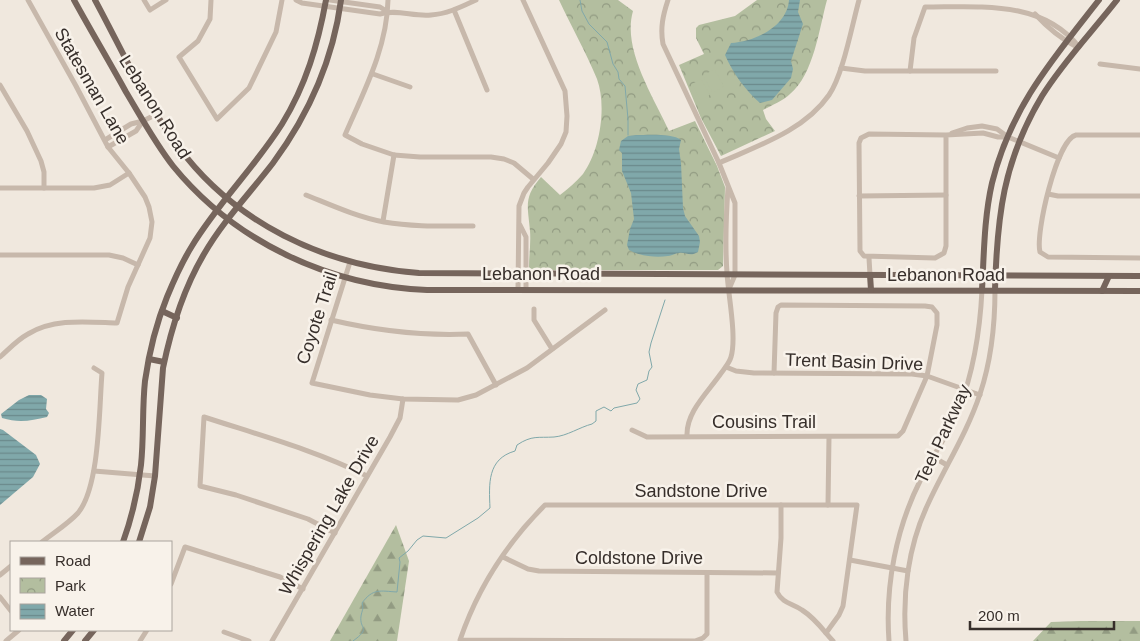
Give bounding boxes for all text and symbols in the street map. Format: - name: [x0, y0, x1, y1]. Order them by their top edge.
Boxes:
- street label: Statesman Lane: [51, 24, 133, 148]
- street label: Lebanon Road: [115, 52, 195, 162]
- street label: Lebanon Road: [482, 264, 600, 284]
- street label: Lebanon Road: [887, 265, 1005, 285]
- street label: Coyote Trail: [293, 269, 341, 367]
- street label: Trent Basin Drive: [785, 350, 923, 374]
- street label: Teel Parkway: [911, 381, 975, 487]
- street label: Cousins Trail: [712, 412, 816, 432]
- street label: Whispering Lake Drive: [275, 432, 383, 598]
- street label: Sandstone Drive: [634, 481, 768, 501]
- legend: [10, 541, 172, 631]
- street label: Coldstone Drive: [575, 548, 703, 568]
- text: Road: [55, 552, 91, 569]
- text: Park: [55, 577, 86, 594]
- scale bar: [970, 598, 1114, 630]
- text: Water: [55, 602, 94, 619]
- text: 200 m: [978, 607, 1020, 624]

